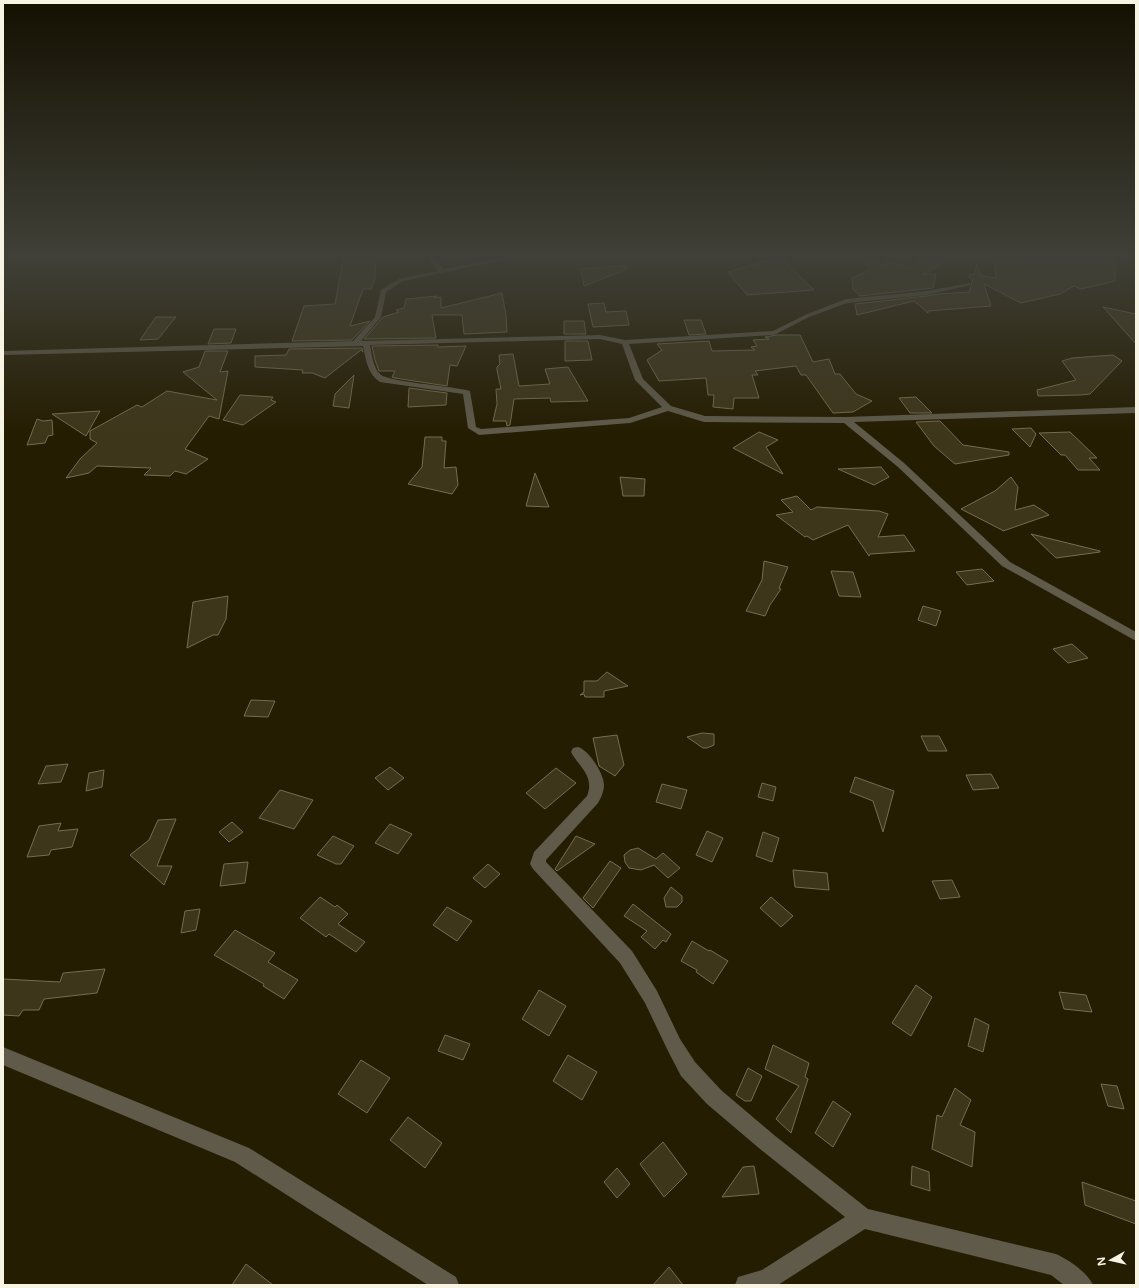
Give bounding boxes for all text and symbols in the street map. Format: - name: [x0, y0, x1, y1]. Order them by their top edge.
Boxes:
- north arrow: [1091, 1240, 1131, 1280]
- text: N: [1095, 1256, 1109, 1267]

